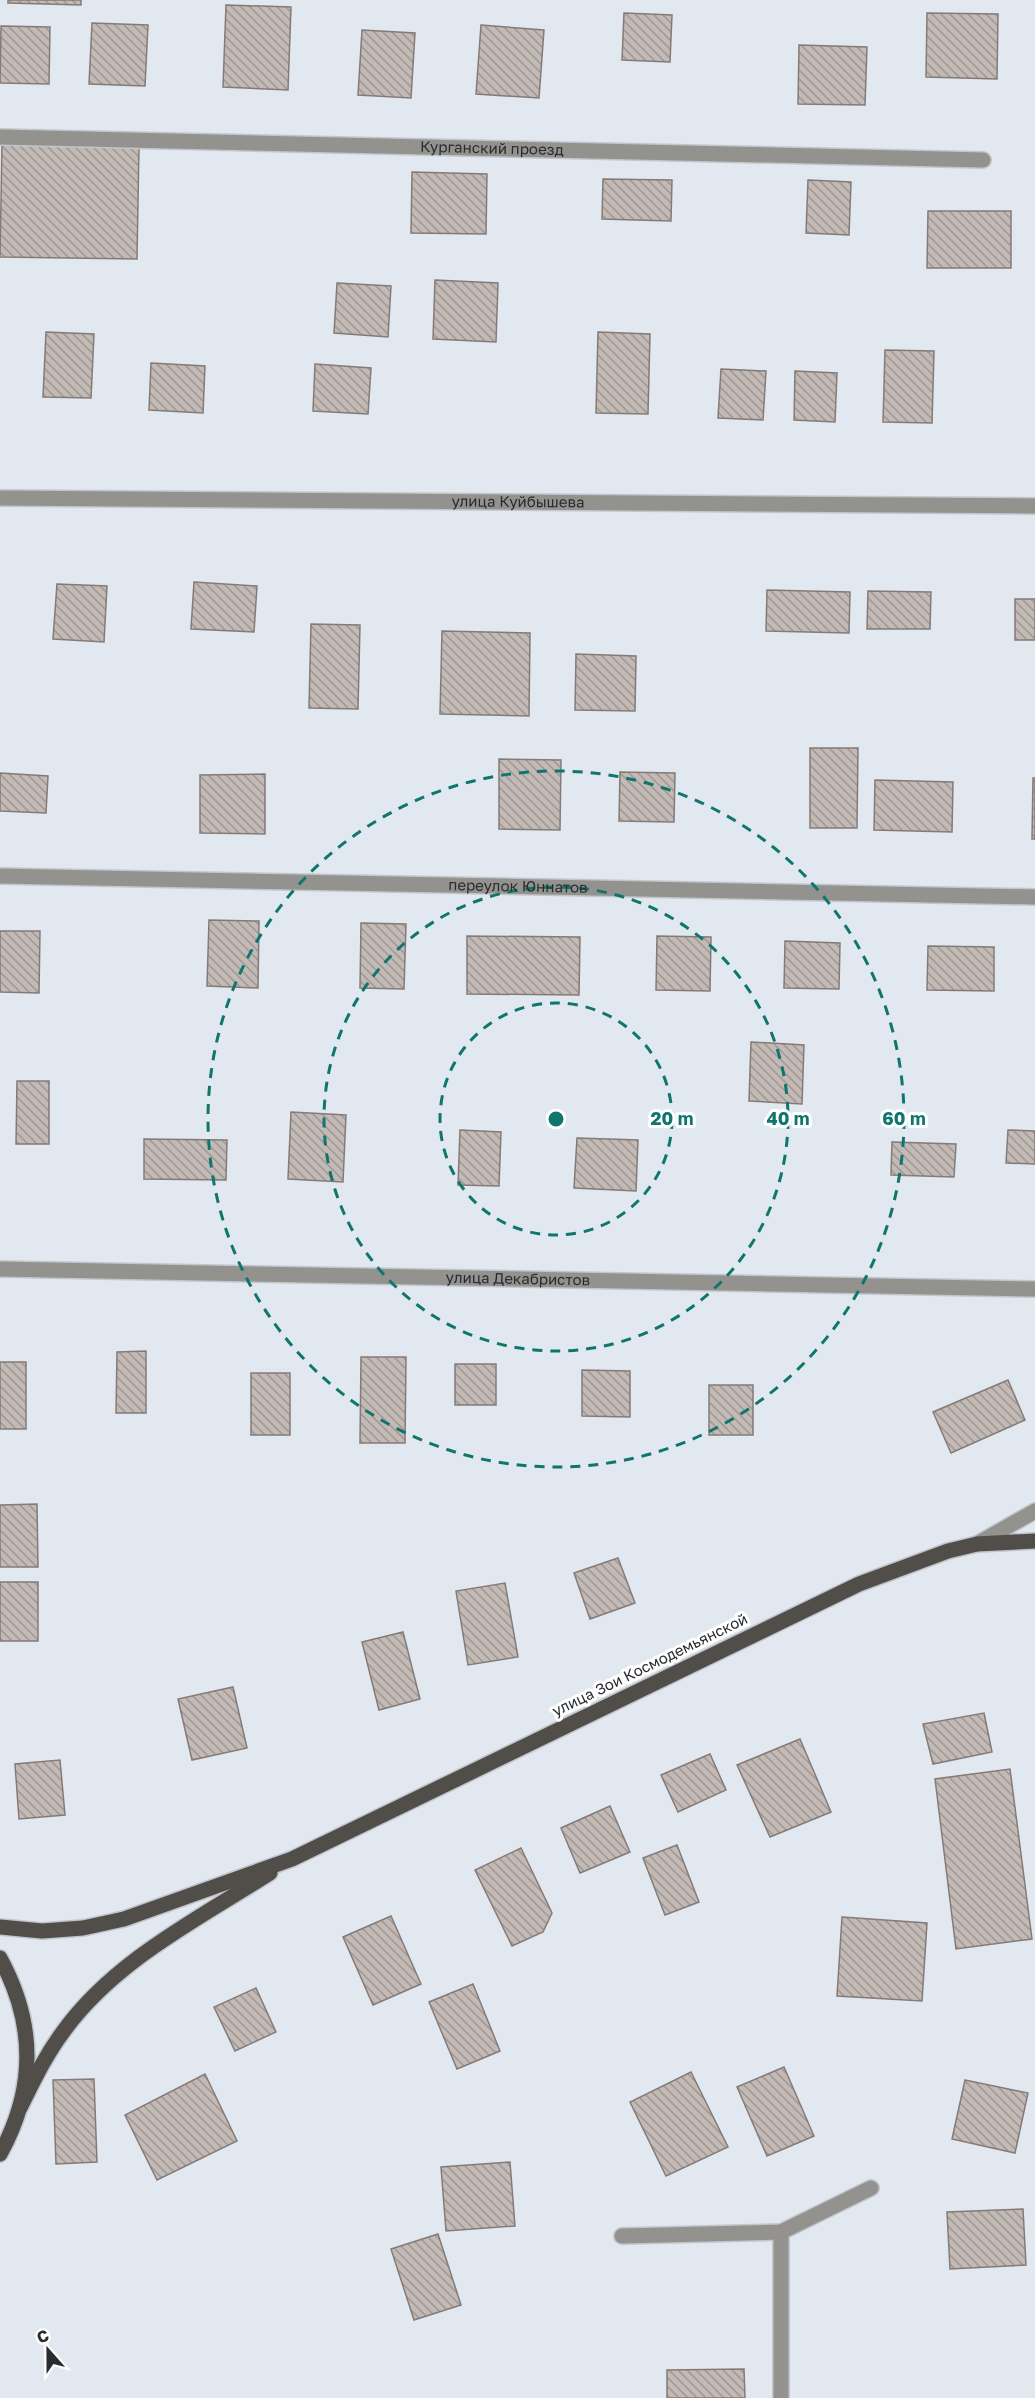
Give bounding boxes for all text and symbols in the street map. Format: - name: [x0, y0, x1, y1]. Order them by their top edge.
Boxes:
- street label: Курганский проезд: [420, 137, 564, 158]
- street label: улица Куйбышева: [451, 491, 585, 511]
- street label: переулок Юннатов: [448, 875, 588, 896]
- text: 20 m: [651, 1107, 693, 1129]
- text: 40 m: [766, 1107, 810, 1129]
- text: 60 m: [882, 1107, 926, 1129]
- centre of rings: [546, 1109, 566, 1129]
- street label: улица Декабристов: [446, 1268, 590, 1288]
- street label: улица Зои Космодемьянской: [549, 1609, 750, 1719]
- north arrow: [18, 2320, 78, 2380]
- text: С: [34, 2325, 52, 2347]

